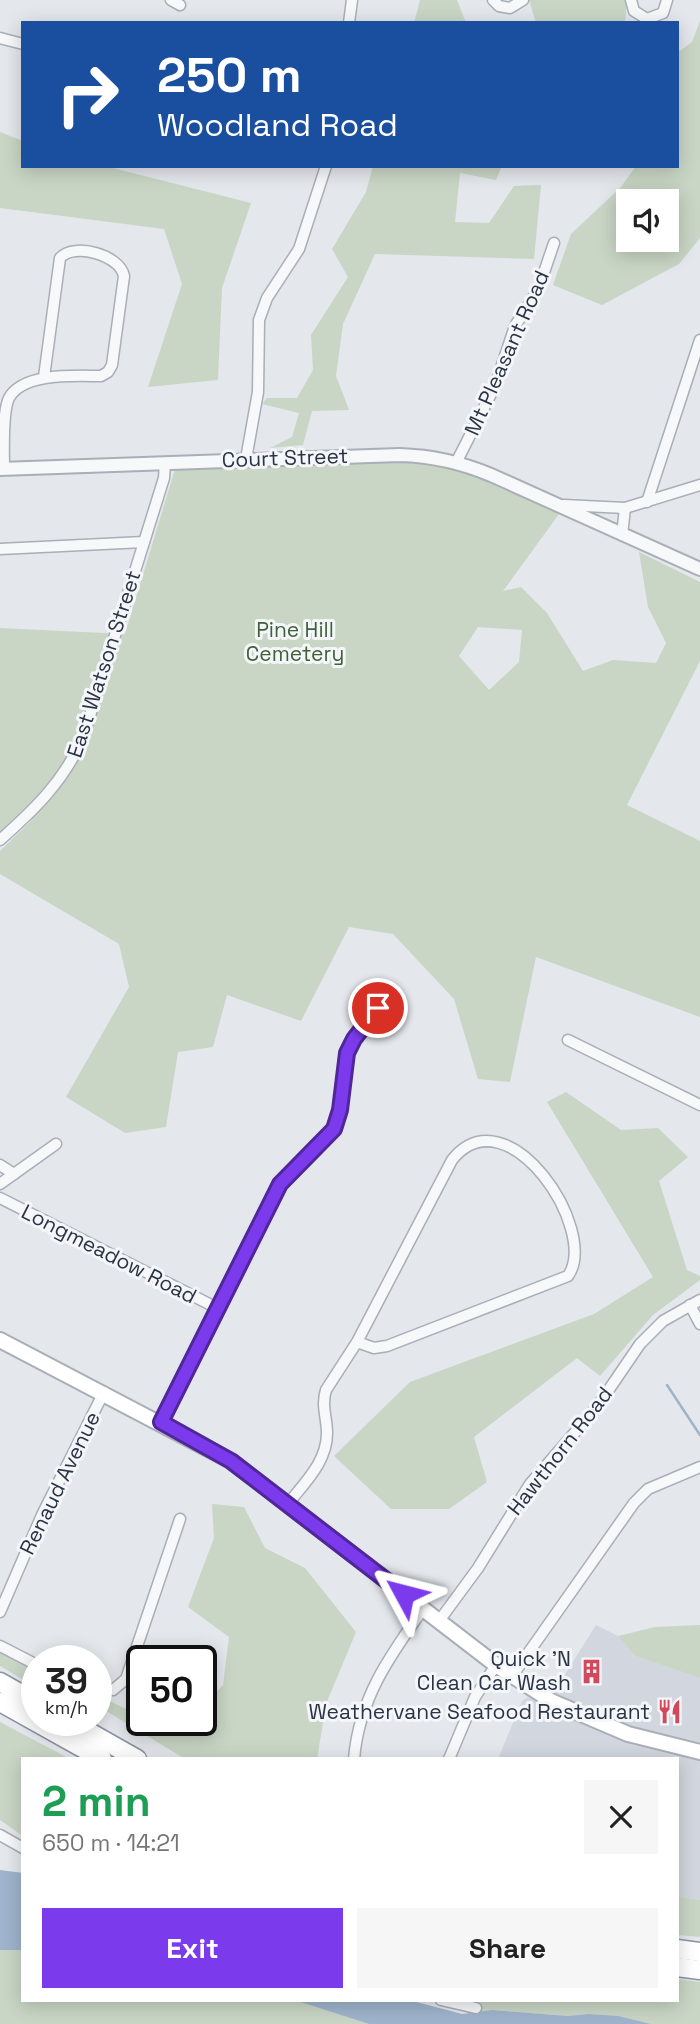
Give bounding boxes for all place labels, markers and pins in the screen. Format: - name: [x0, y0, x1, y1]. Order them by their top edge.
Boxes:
- pin: [348, 978, 408, 1038]
- place label: Quick 'N Clean Car Wash: [417, 1645, 571, 1696]
- building icon: Quick 'N Clean Car Wash: [577, 1657, 605, 1685]
- place label: Weathervane Seafood Restaurant: [308, 1698, 650, 1725]
- restaurant icon: Weathervane Seafood Restaurant: [656, 1698, 684, 1726]

